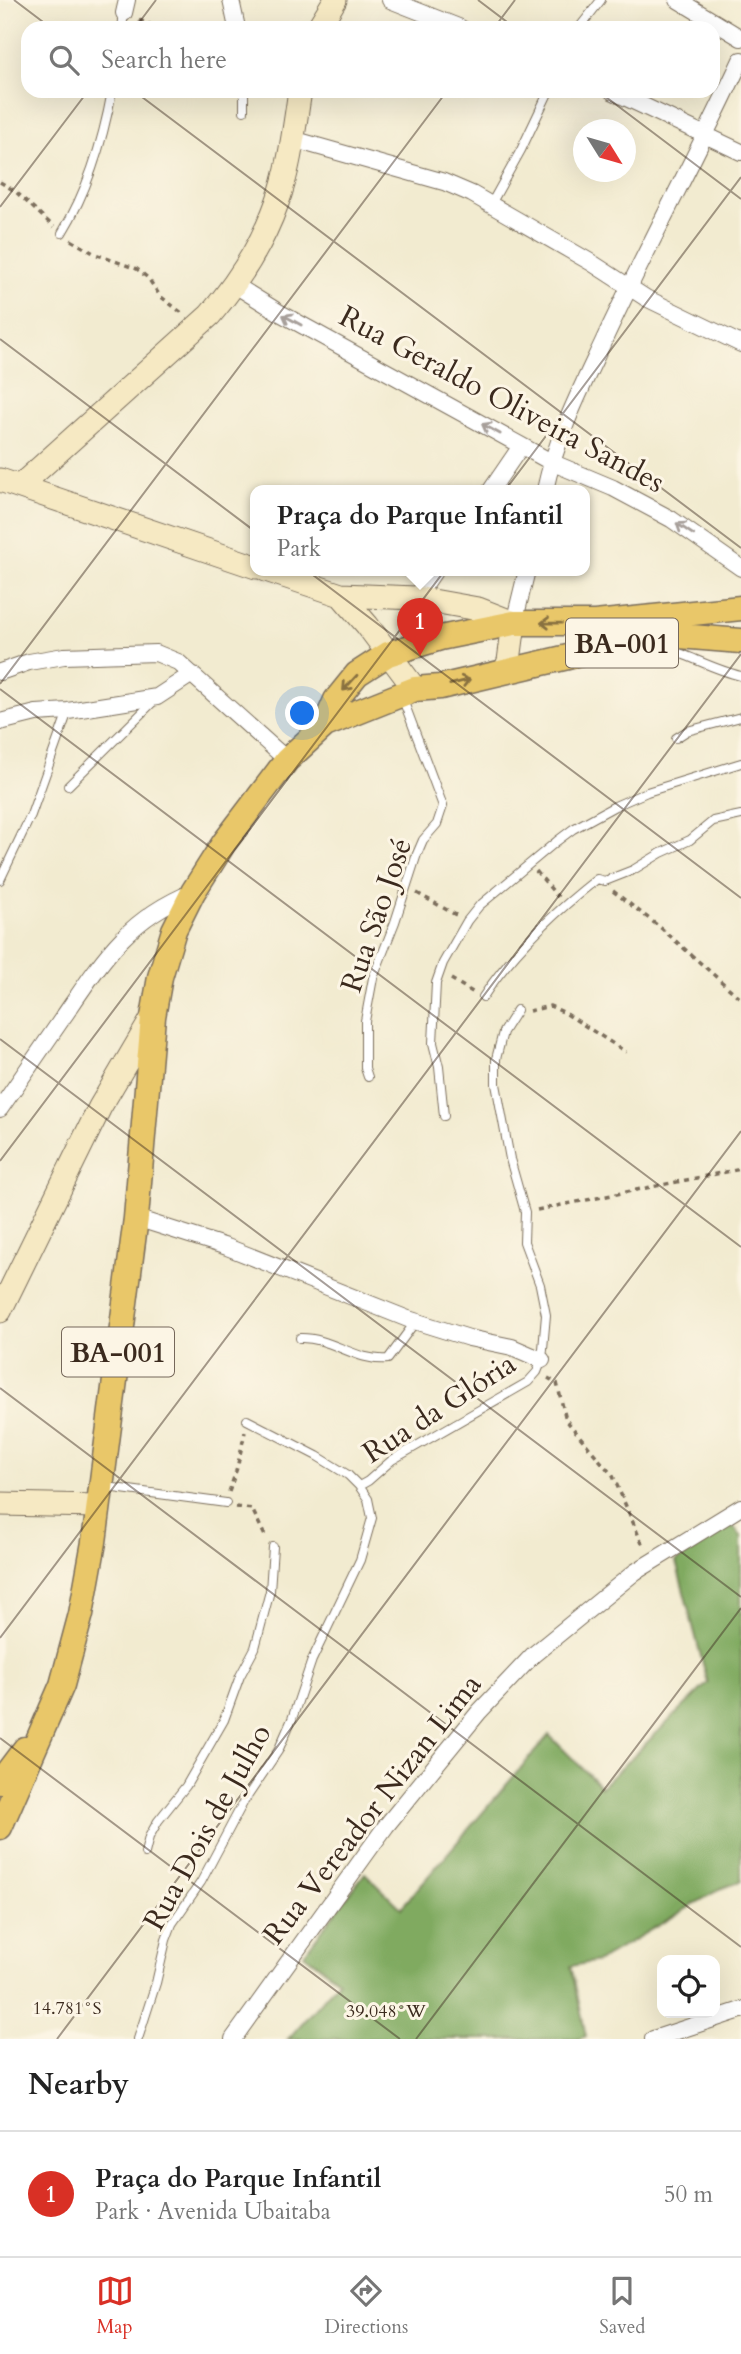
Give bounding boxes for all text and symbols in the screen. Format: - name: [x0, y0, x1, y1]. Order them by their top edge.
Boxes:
- search box: [21, 21, 720, 98]
- icon: search: [45, 41, 83, 79]
- text: Search here: [101, 42, 227, 77]
- north arrow: [573, 119, 636, 182]
- street label: Rua Geraldo Oliveira Sandes: [332, 296, 672, 503]
- one-way arrow: [282, 313, 302, 327]
- one-way arrow: [481, 422, 502, 436]
- popup: [250, 485, 590, 576]
- text: Praça do Parque Infantil: [277, 498, 563, 533]
- one-way arrow: [676, 522, 695, 536]
- text: Park: [277, 533, 321, 564]
- pin: 1: [397, 598, 443, 656]
- one-way arrow: [540, 616, 563, 630]
- road number: BA-001: [566, 618, 678, 668]
- one-way arrow: [341, 674, 358, 691]
- one-way arrow: [448, 675, 471, 688]
- your location: [285, 696, 319, 730]
- street label: Rua São José: [331, 833, 422, 998]
- road number: BA-001: [62, 1328, 174, 1376]
- street label: Rua da Glória: [355, 1343, 524, 1473]
- street label: Rua Vereador Nizan Lima: [254, 1665, 491, 1953]
- street label: Rua Dois de Julho: [134, 1717, 281, 1938]
- map controls: [657, 1955, 720, 2018]
- button: locate: [657, 1955, 720, 2018]
- text: 14.781°S: [33, 1996, 101, 2021]
- text: 39.048°W: [346, 1999, 426, 2024]
- text: Nearby: [28, 2064, 129, 2105]
- text: Praça do Parque Infantil: [95, 2161, 381, 2196]
- text: 1: [45, 2179, 57, 2210]
- text: 50 m: [664, 2179, 713, 2210]
- text: Park · Avenida Ubaitaba: [95, 2196, 331, 2227]
- tab: Map: [96, 2272, 134, 2340]
- tab: Directions: [325, 2272, 408, 2340]
- tab: Saved: [599, 2272, 645, 2340]

